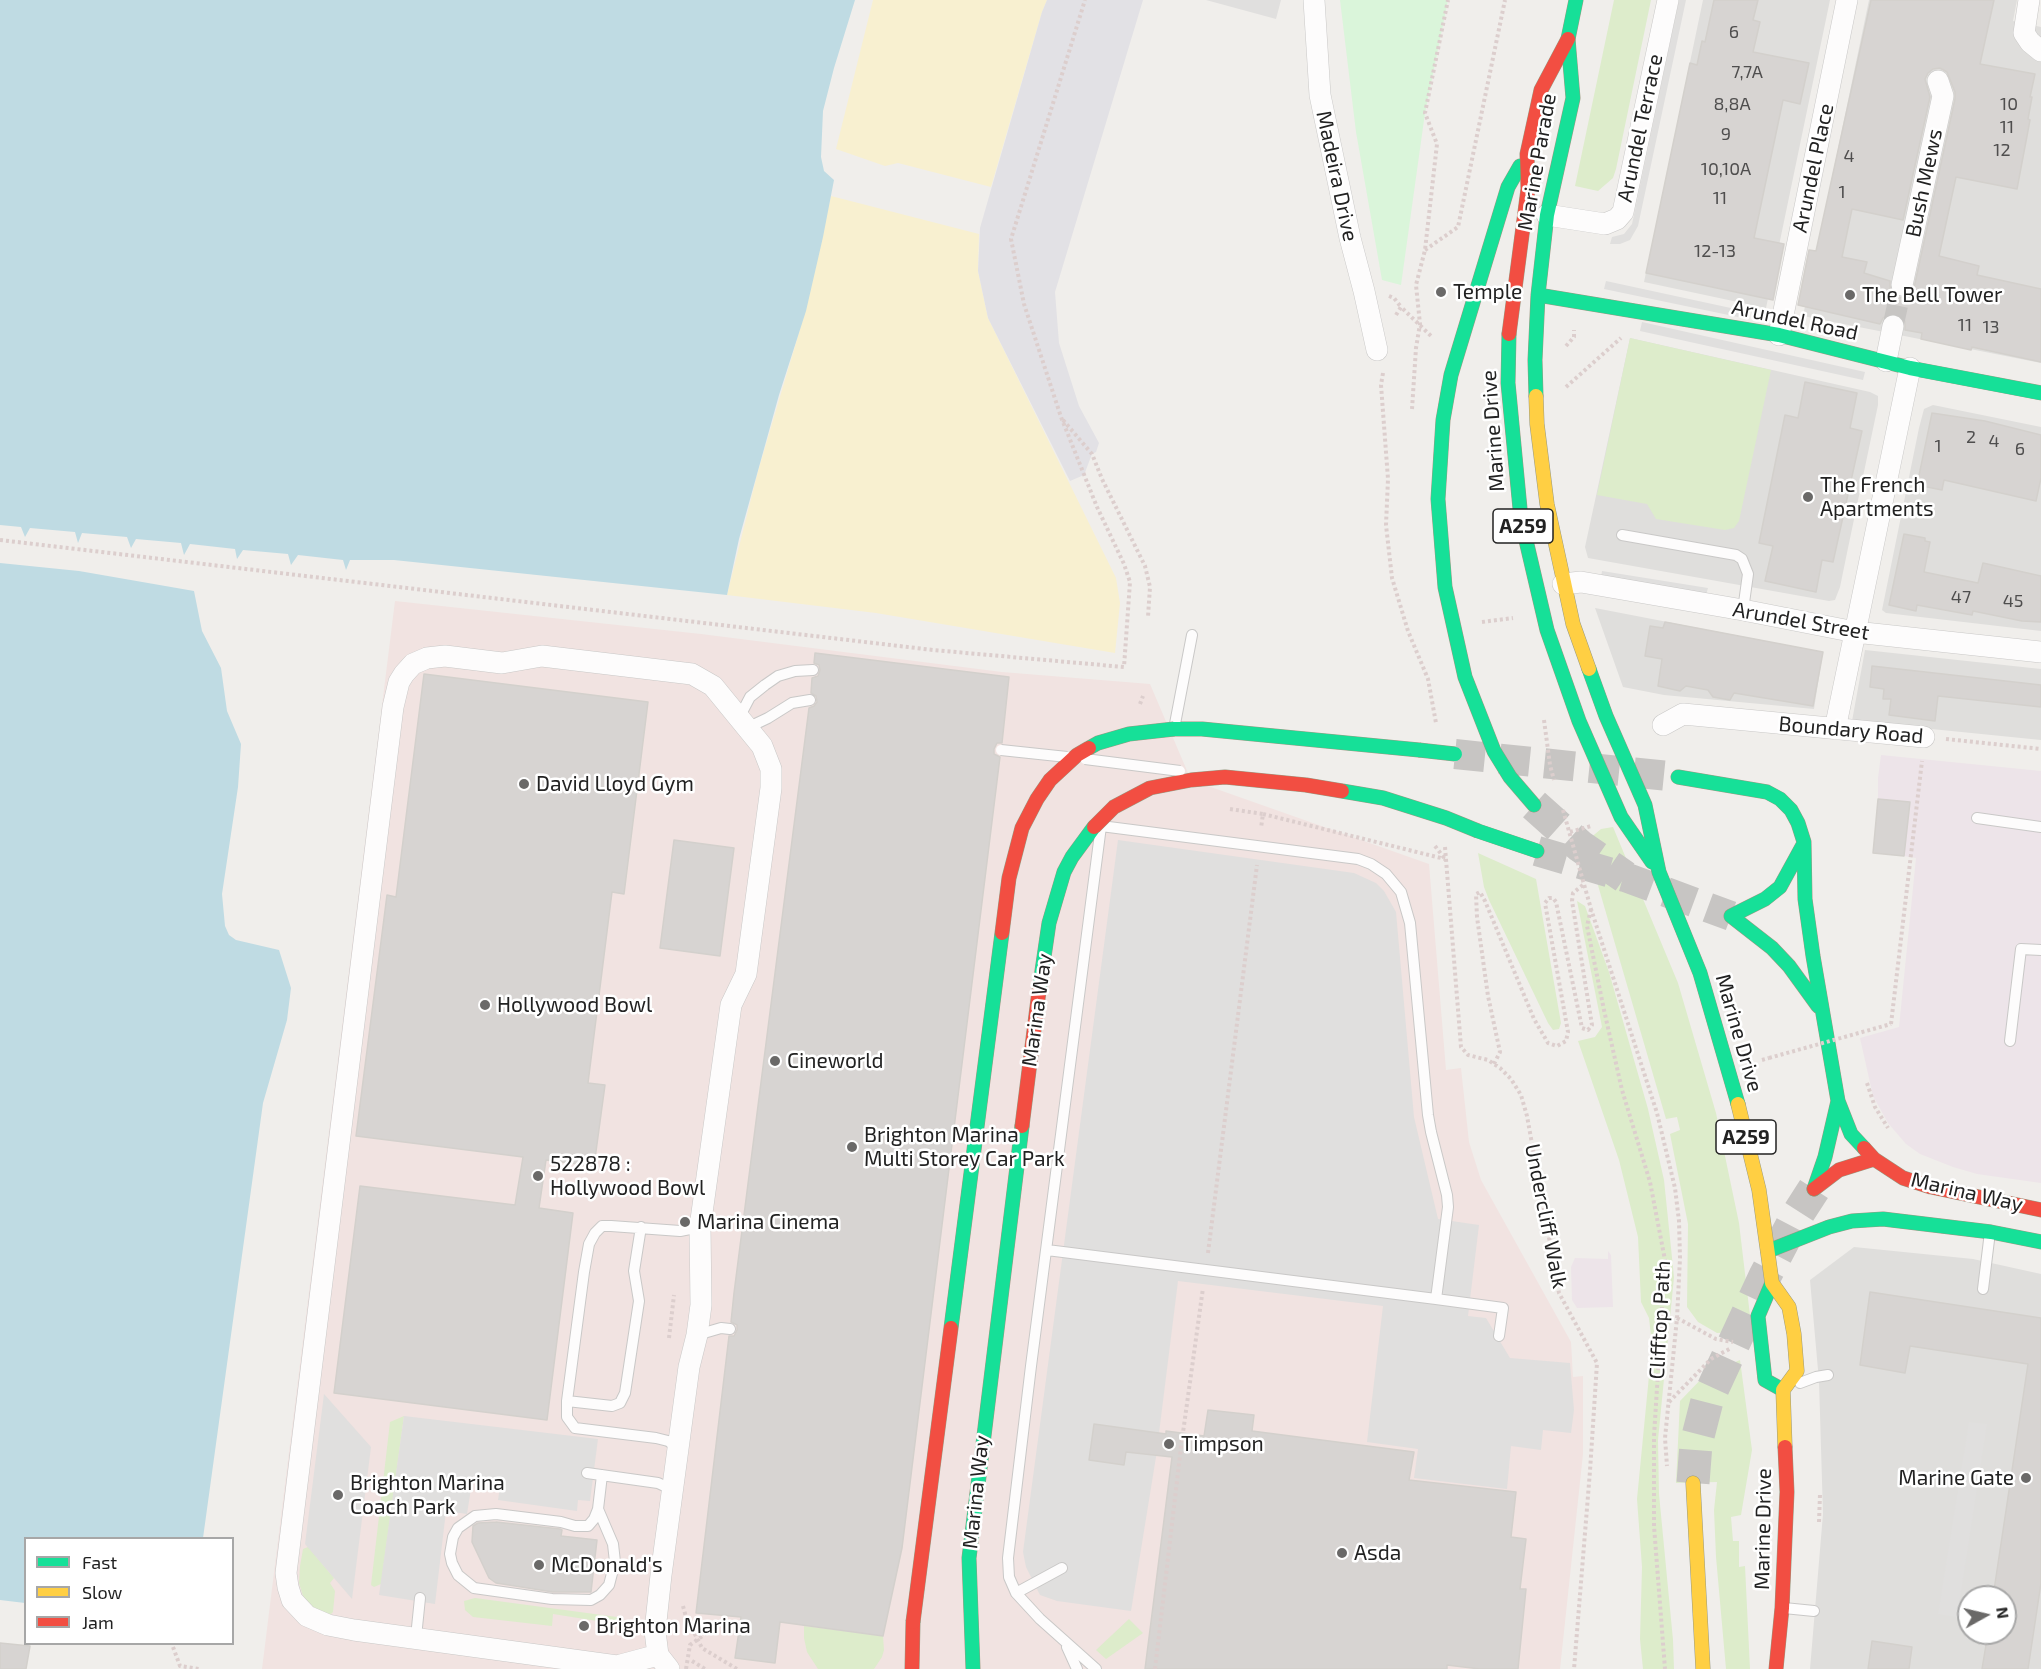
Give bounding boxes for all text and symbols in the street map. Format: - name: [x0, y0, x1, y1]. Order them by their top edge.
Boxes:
- house number: 6: [1729, 21, 1739, 43]
- street label: Arundel Terrace: [1612, 52, 1668, 204]
- house number: 7,7A: [1731, 61, 1763, 83]
- street label: Marine Parade: [1513, 91, 1561, 233]
- house number: 8,8A: [1713, 93, 1751, 115]
- house number: 10: [2000, 93, 2018, 115]
- street label: Arundel Place: [1787, 101, 1839, 235]
- street label: Madeira Drive: [1311, 108, 1363, 244]
- house number: 11: [2000, 116, 2014, 138]
- house number: 9: [1721, 123, 1731, 145]
- street label: Bush Mews: [1900, 126, 1948, 240]
- house number: 12: [1993, 139, 2011, 161]
- house number: 4: [1843, 145, 1855, 167]
- house number: 10,10A: [1701, 158, 1751, 180]
- house number: 1: [1838, 181, 1846, 203]
- house number: 11: [1713, 187, 1727, 209]
- house number: 12-13: [1694, 240, 1736, 262]
- place label: Temple: [1453, 279, 1522, 305]
- place label: The Bell Tower: [1862, 282, 2002, 308]
- marker: Temple: [1434, 285, 1448, 299]
- marker: The Bell Tower: [1843, 288, 1857, 302]
- street label: Arundel Road: [1730, 294, 1860, 346]
- house number: 11: [1958, 314, 1972, 336]
- house number: 13: [1982, 316, 2000, 338]
- street label: Marine Drive: [1476, 369, 1510, 493]
- house number: 2: [1966, 426, 1976, 448]
- house number: 4: [1988, 430, 2000, 452]
- house number: 1: [1934, 435, 1942, 457]
- house number: 6: [2015, 438, 2025, 460]
- place label: The French Apartments: [1820, 472, 1934, 522]
- marker: The French Apartments: [1801, 490, 1815, 504]
- road number: A259: [1493, 509, 1553, 543]
- house number: 47: [1951, 586, 1971, 608]
- house number: 45: [2003, 590, 2023, 612]
- street label: Arundel Street: [1731, 597, 1871, 645]
- street label: Boundary Road: [1778, 711, 1924, 749]
- place label: David Lloyd Gym: [536, 771, 694, 797]
- marker: David Lloyd Gym: [517, 777, 531, 791]
- street label: Marina Way: [1017, 952, 1057, 1068]
- street label: Marine Drive: [1710, 971, 1768, 1095]
- place label: Hollywood Bowl: [497, 992, 652, 1018]
- marker: Hollywood Bowl: [478, 998, 492, 1012]
- place label: Cineworld: [787, 1048, 884, 1074]
- marker: Cineworld: [768, 1054, 782, 1068]
- road number: A259: [1716, 1120, 1776, 1154]
- place label: Brighton Marina Multi Storey Car Park: [864, 1122, 1065, 1172]
- marker: Brighton Marina Multi Storey Car Park: [845, 1140, 859, 1154]
- street label: Undercliff Walk: [1520, 1141, 1572, 1291]
- place label: 522878 : Hollywood Bowl: [550, 1151, 705, 1201]
- street label: Marina Way: [1908, 1167, 2026, 1217]
- marker: 522878 : Hollywood Bowl: [531, 1169, 545, 1183]
- place label: Marina Cinema: [697, 1209, 840, 1235]
- marker: Marina Cinema: [678, 1215, 692, 1229]
- street label: Clifftop Path: [1644, 1260, 1676, 1380]
- place label: Timpson: [1181, 1431, 1264, 1457]
- street label: Marina Way: [957, 1434, 995, 1550]
- marker: Timpson: [1162, 1437, 1176, 1451]
- place label: Marine Gate: [1898, 1465, 2014, 1491]
- street label: Marine Drive: [1749, 1468, 1777, 1590]
- place label: Brighton Marina Coach Park: [350, 1470, 505, 1520]
- marker: Marine Gate: [2019, 1471, 2033, 1485]
- marker: Brighton Marina Coach Park: [331, 1488, 345, 1502]
- legend: [24, 1537, 234, 1645]
- place label: Asda: [1354, 1540, 1401, 1566]
- marker: Asda: [1335, 1546, 1349, 1560]
- text: Fast: [82, 1551, 117, 1573]
- place label: McDonald's: [551, 1552, 663, 1578]
- marker: McDonald's: [532, 1558, 546, 1572]
- text: Slow: [82, 1581, 122, 1603]
- north arrow: [1957, 1585, 2017, 1645]
- text: N: [1993, 1606, 2014, 1620]
- text: Jam: [82, 1611, 114, 1633]
- place label: Brighton Marina: [596, 1613, 751, 1639]
- marker: Brighton Marina: [577, 1619, 591, 1633]

